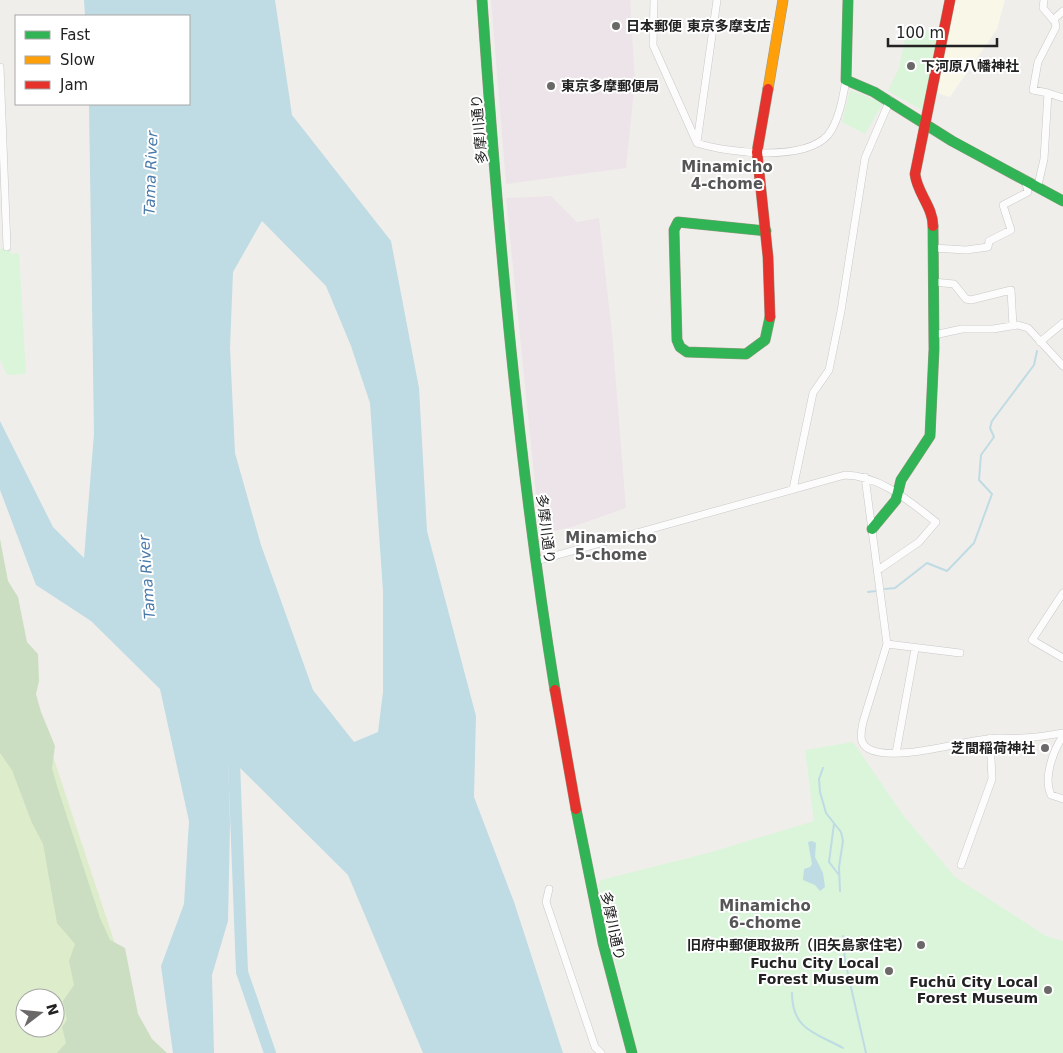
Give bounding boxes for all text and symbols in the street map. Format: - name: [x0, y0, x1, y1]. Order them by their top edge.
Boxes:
- legend: [15, 15, 190, 105]
- scale bar: [888, 15, 997, 47]
- place label: 日本郵便 東京多摩支店: [626, 18, 771, 34]
- marker: 日本郵便 東京多摩支店: [610, 20, 622, 32]
- text: 100 m: [896, 24, 944, 42]
- text: Fast: [60, 26, 90, 44]
- text: Slow: [60, 51, 95, 69]
- place label: 下河原八幡神社: [921, 58, 1019, 74]
- marker: 下河原八幡神社: [905, 60, 917, 72]
- text: Jam: [59, 76, 88, 94]
- place label: 東京多摩郵便局: [561, 78, 659, 94]
- marker: 東京多摩郵便局: [545, 80, 557, 92]
- street label: 多摩川通り: [468, 93, 490, 165]
- water label: Tama River: [141, 130, 161, 215]
- district label: Minamicho 4-chome: [681, 158, 773, 193]
- street label: 多摩川通り: [534, 493, 558, 565]
- district label: Minamicho 5-chome: [565, 529, 657, 564]
- water label: Tama River: [135, 534, 159, 620]
- place label: 芝間稲荷神社: [951, 740, 1035, 756]
- marker: 芝間稲荷神社: [1039, 742, 1051, 754]
- street label: 多摩川通り: [598, 890, 628, 962]
- district label: Minamicho 6-chome: [719, 897, 811, 932]
- place label: 旧府中郵便取扱所（旧矢島家住宅）: [687, 937, 911, 953]
- marker: 旧府中郵便取扱所（旧矢島家住宅）: [915, 939, 927, 951]
- place label: Fuchu City Local Forest Museum: [750, 955, 879, 987]
- marker: Fuchu City Local Forest Museum: [883, 965, 895, 977]
- place label: Fuchū City Local Forest Museum: [909, 974, 1038, 1006]
- marker: Fuchū City Local Forest Museum: [1042, 984, 1054, 996]
- north arrow: [15, 988, 65, 1038]
- text: N: [43, 1002, 62, 1017]

